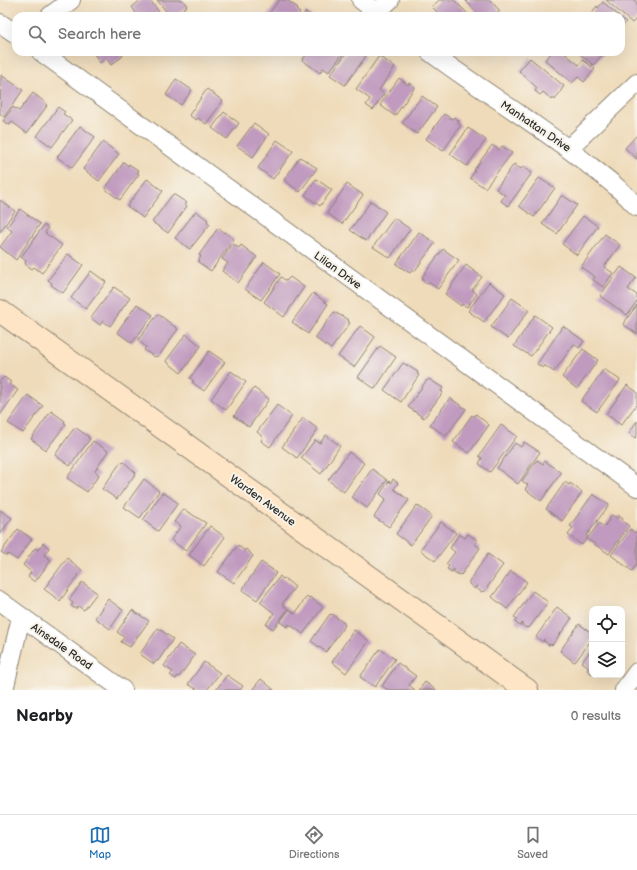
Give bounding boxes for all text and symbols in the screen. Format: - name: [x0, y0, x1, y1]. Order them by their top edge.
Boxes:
- search box: [12, 12, 625, 56]
- icon: search: [26, 23, 48, 45]
- text: Search here: [58, 25, 141, 44]
- street label: Manhattan Drive: [498, 98, 574, 155]
- street label: Lilian Drive: [312, 249, 364, 292]
- street label: Warden Avenue: [227, 472, 299, 529]
- map controls: [589, 606, 625, 678]
- button: locate: [589, 606, 625, 642]
- street label: Ainsdale Road: [29, 620, 95, 672]
- button: layers: [589, 642, 625, 678]
- text: Nearby: [16, 706, 73, 726]
- text: 0 results: [571, 708, 621, 724]
- tab: Map: [89, 824, 111, 861]
- tab: Directions: [289, 824, 339, 861]
- tab: Saved: [517, 824, 548, 861]

